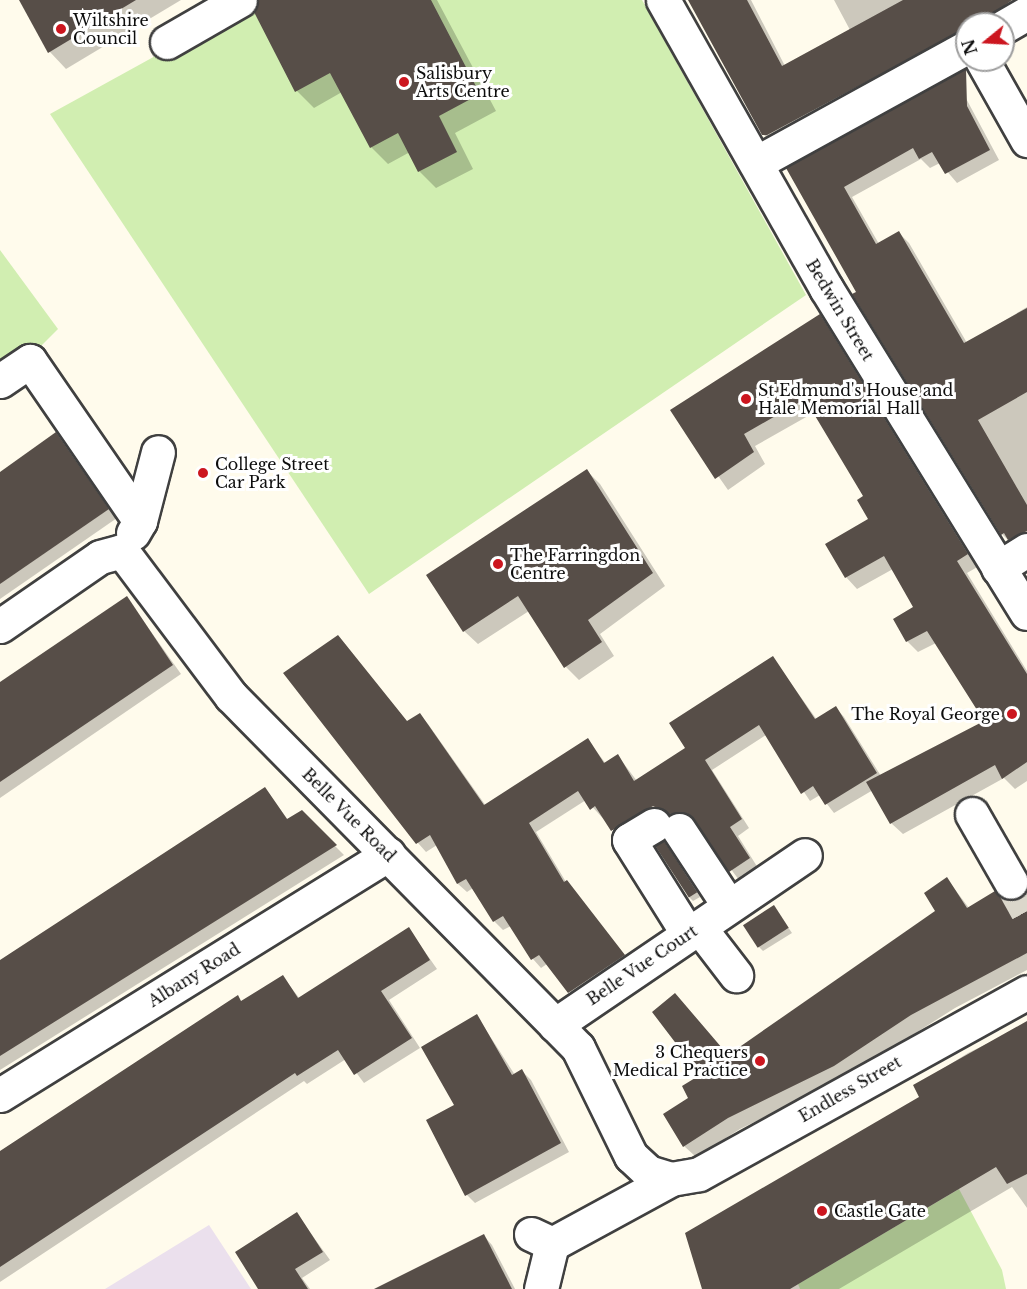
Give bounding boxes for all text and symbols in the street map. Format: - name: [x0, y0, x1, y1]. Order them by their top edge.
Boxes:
- place label: Wiltshire Council: [73, 10, 149, 48]
- north arrow: [955, 12, 1015, 72]
- marker: Wiltshire Council: [54, 22, 68, 36]
- text: N: [958, 37, 982, 57]
- place label: Salisbury Arts Centre: [416, 63, 510, 101]
- marker: Salisbury Arts Centre: [397, 75, 411, 89]
- street label: Bedwin Street: [802, 256, 878, 364]
- place label: St Edmund's House and Hale Memorial Hall: [758, 380, 953, 418]
- marker: St Edmund's House and Hale Memorial Hall: [739, 392, 753, 406]
- place label: College Street Car Park: [215, 454, 329, 492]
- marker: College Street Car Park: [196, 466, 210, 480]
- place label: The Farringdon Centre: [510, 545, 640, 583]
- marker: The Farringdon Centre: [491, 557, 505, 571]
- place label: The Royal George: [851, 704, 1000, 724]
- marker: The Royal George: [1005, 707, 1019, 721]
- street label: Belle Vue Road: [298, 764, 400, 866]
- street label: Belle Vue Court: [583, 921, 701, 1009]
- street label: Albany Road: [144, 939, 244, 1011]
- place label: 3 Chequers Medical Practice: [613, 1042, 748, 1080]
- street label: Endless Street: [795, 1052, 905, 1126]
- marker: 3 Chequers Medical Practice: [753, 1054, 767, 1068]
- place label: Castle Gate: [834, 1201, 926, 1221]
- marker: Castle Gate: [815, 1204, 829, 1218]

